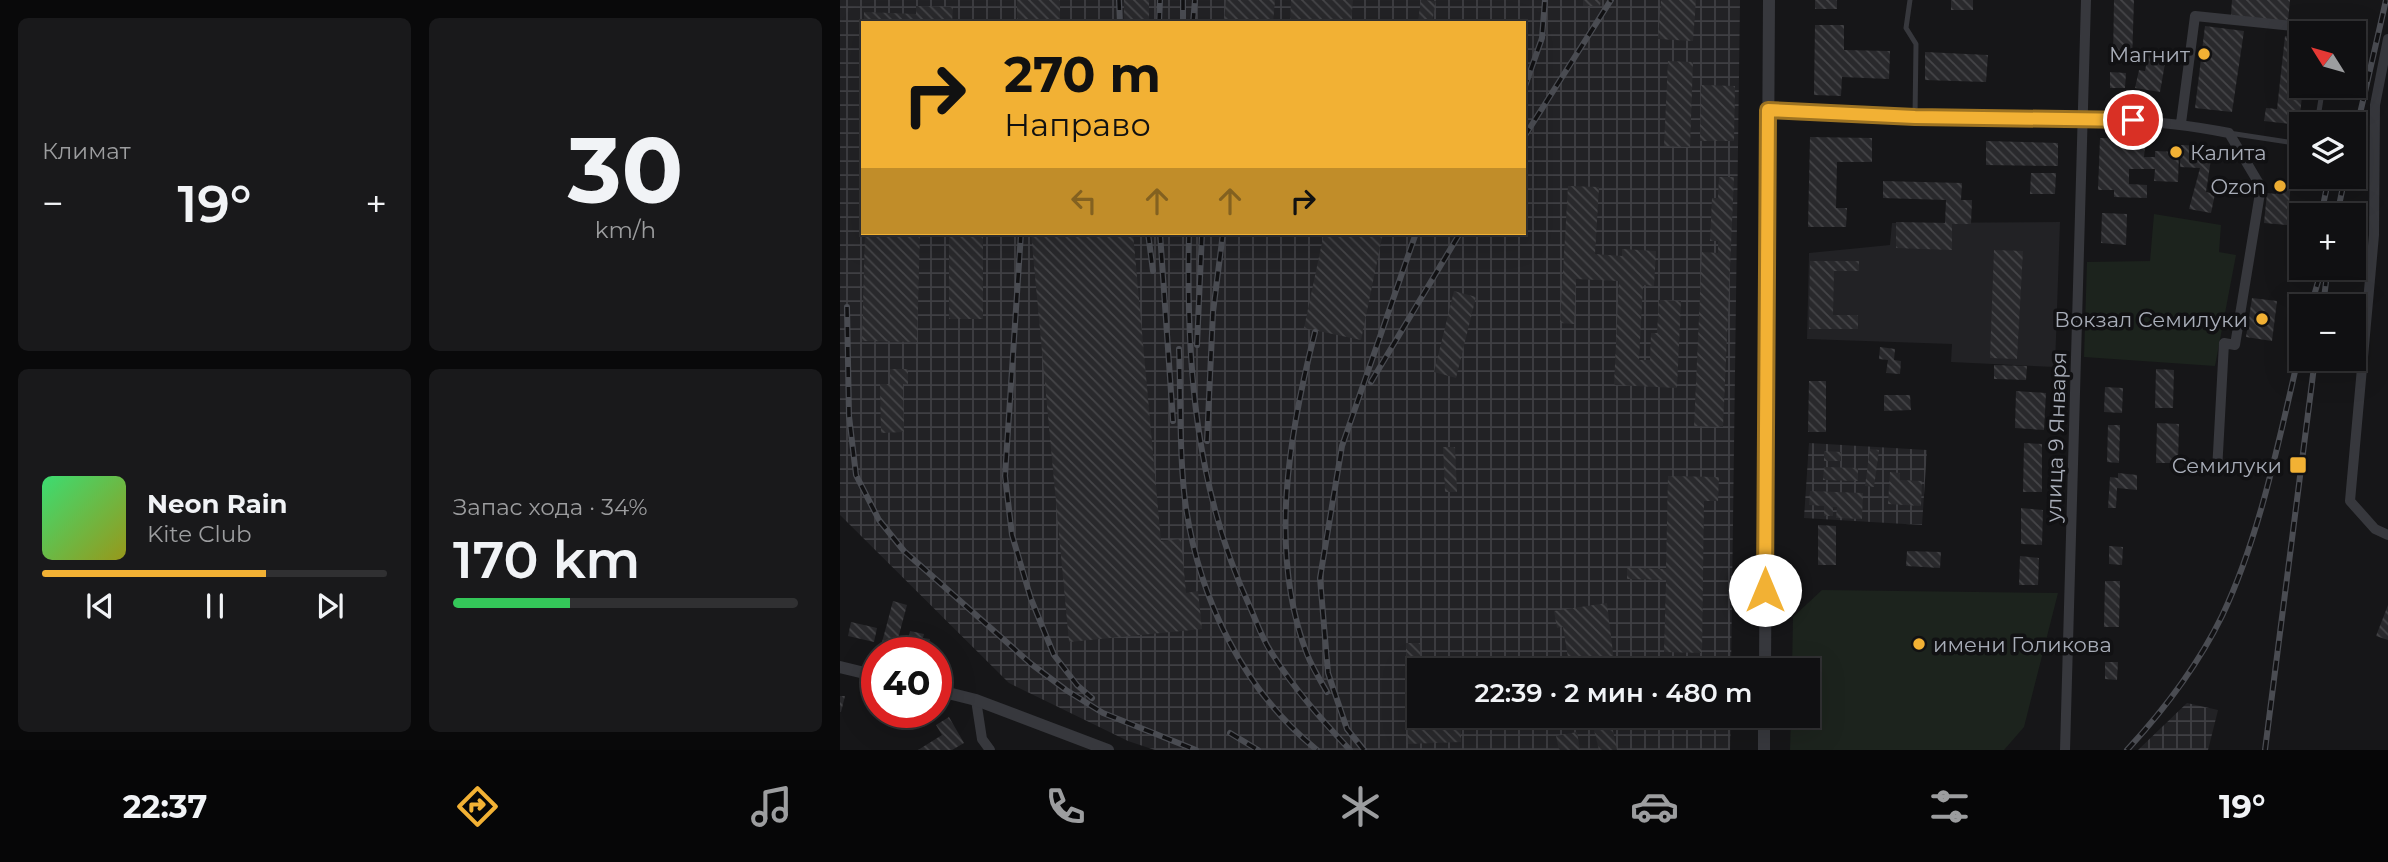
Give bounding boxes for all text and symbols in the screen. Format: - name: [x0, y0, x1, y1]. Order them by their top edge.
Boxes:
- north arrow: [2289, 21, 2366, 98]
- map controls: [2289, 21, 2366, 371]
- place label: Магнит: [2109, 42, 2190, 67]
- text: 270 m: [1004, 45, 1161, 104]
- marker: Магнит: [2196, 46, 2212, 62]
- icon: right: [889, 49, 980, 140]
- pin: [2103, 90, 2163, 150]
- icon: arrive: [2114, 101, 2152, 139]
- text: Направо: [1004, 105, 1151, 144]
- button: layers: [2289, 112, 2366, 189]
- text: 30: [568, 115, 683, 226]
- text: Климат: [42, 137, 131, 165]
- place label: Калита: [2190, 140, 2267, 165]
- marker: Калита: [2168, 144, 2184, 160]
- text: 19°: [177, 172, 252, 235]
- place label: Ozon: [2210, 174, 2266, 199]
- marker: Ozon: [2272, 178, 2288, 194]
- text: −: [42, 180, 64, 227]
- text: +: [365, 180, 387, 227]
- icon: left: [1065, 182, 1103, 220]
- icon: ahead: [1138, 182, 1176, 220]
- icon: ahead: [1211, 182, 1249, 220]
- icon: right: [1284, 182, 1322, 220]
- button: +: [2289, 203, 2366, 280]
- text: km/h: [595, 216, 656, 244]
- button: −: [2289, 294, 2366, 371]
- place label: Вокзал Семилуки: [2054, 307, 2248, 332]
- marker: Вокзал Семилуки: [2254, 311, 2270, 327]
- street label: улица 9 Января: [2040, 351, 2071, 524]
- place label: Семилуки: [2172, 453, 2282, 478]
- marker: Семилуки: [2288, 455, 2308, 475]
- text: Neon Rain: [147, 488, 288, 520]
- text: Запас хода · 34%: [453, 493, 648, 521]
- text: Kite Club: [147, 520, 252, 548]
- text: 170 km: [453, 528, 640, 591]
- position arrow: [1728, 553, 1802, 627]
- icon: previous: [81, 587, 119, 625]
- icon: pause: [196, 587, 234, 625]
- icon: next: [311, 587, 349, 625]
- place label: имени Голикова: [1933, 632, 2112, 657]
- marker: имени Голикова: [1911, 636, 1927, 652]
- speed limit sign: 40: [861, 637, 952, 728]
- text: 22:39 · 2 мин · 480 m: [1475, 677, 1752, 709]
- icon: directions: [453, 782, 502, 831]
- icon: music: [747, 782, 796, 831]
- icon: phone: [1041, 782, 1090, 831]
- icon: climate: [1336, 782, 1385, 831]
- icon: car: [1630, 782, 1679, 831]
- icon: filters: [1925, 782, 1974, 831]
- text: 22:37: [123, 787, 207, 826]
- text: 19°: [2219, 787, 2265, 826]

